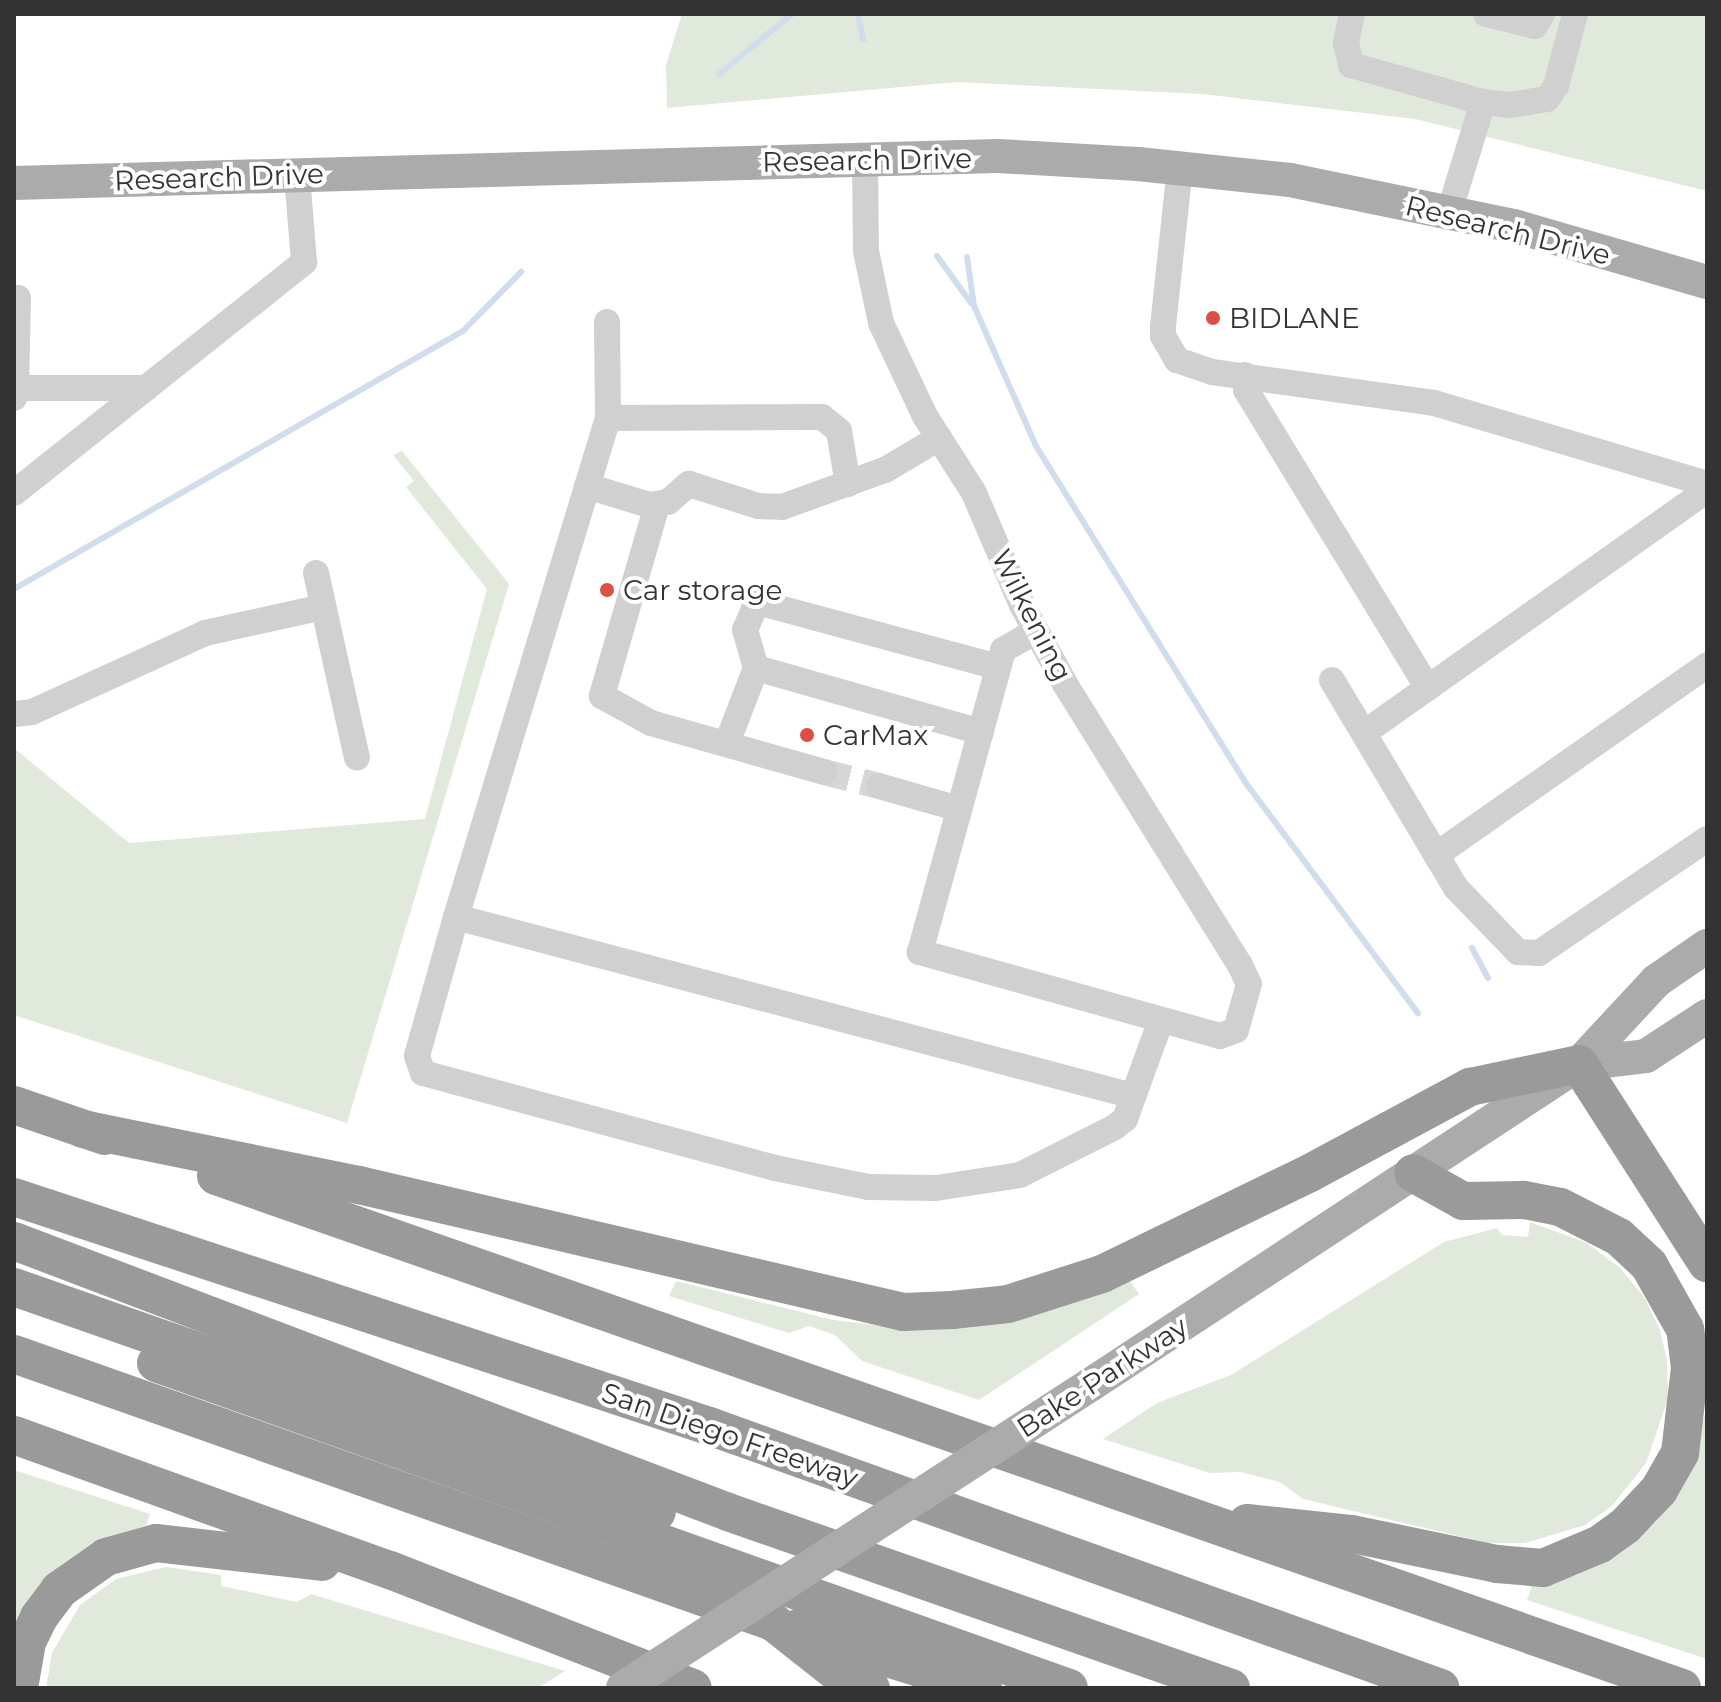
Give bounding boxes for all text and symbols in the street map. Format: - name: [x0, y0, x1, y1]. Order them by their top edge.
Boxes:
- street label: Research Drive: [762, 141, 972, 179]
- street label: Research Drive: [114, 157, 324, 197]
- street label: Research Drive: [1402, 188, 1614, 272]
- place label: BIDLANE: [1229, 301, 1360, 335]
- marker: BIDLANE: [1204, 309, 1222, 327]
- street label: Wilkening: [985, 544, 1079, 686]
- place label: Car storage: [623, 573, 782, 607]
- marker: Car storage: [598, 581, 616, 599]
- place label: CarMax: [823, 718, 928, 752]
- marker: CarMax: [798, 726, 816, 744]
- street label: Bake Parkway: [1010, 1309, 1194, 1445]
- street label: San Diego Freeway: [597, 1375, 863, 1495]

